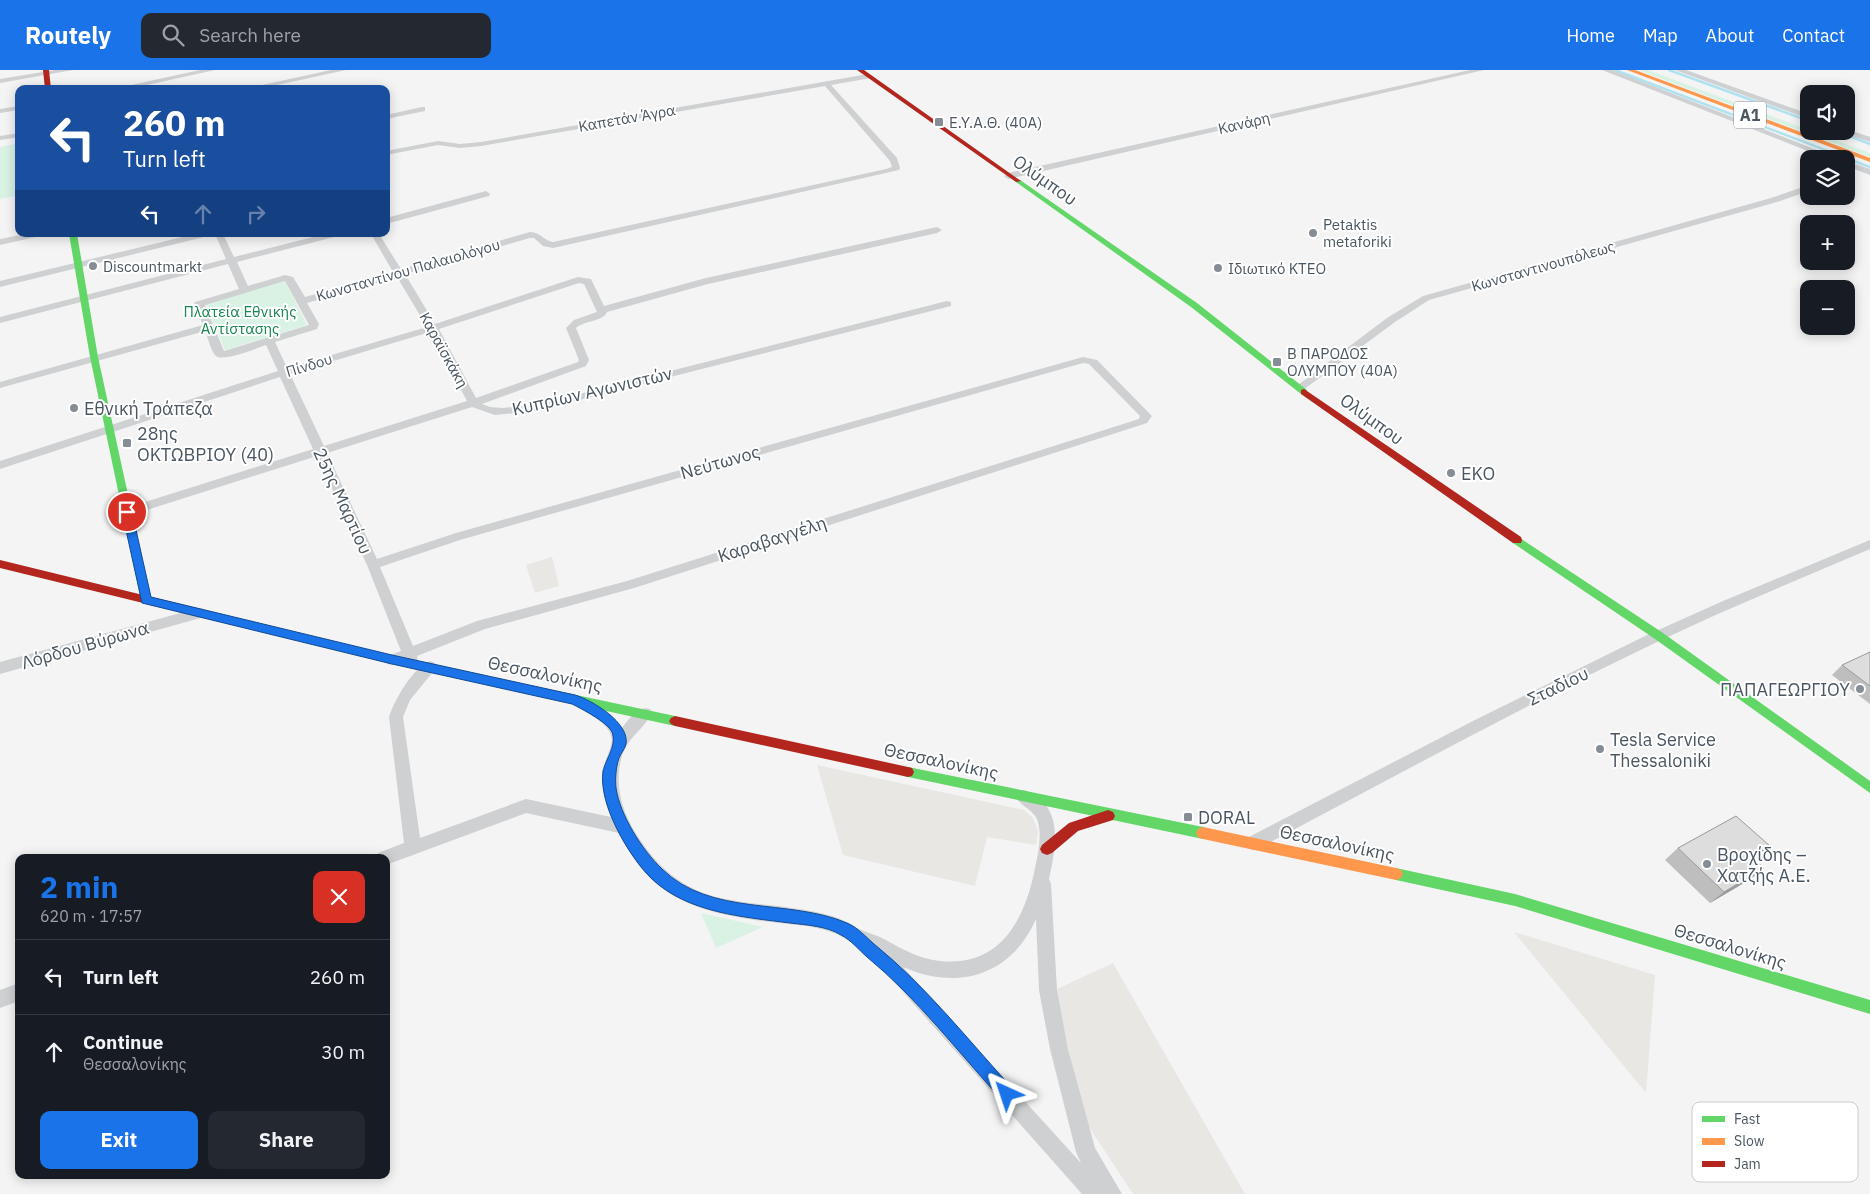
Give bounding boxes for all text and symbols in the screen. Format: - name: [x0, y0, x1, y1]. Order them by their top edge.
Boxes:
- search box: [141, 13, 491, 58]
- text: Routely: [25, 19, 111, 51]
- icon: search: [159, 21, 187, 49]
- text: Search here: [199, 23, 301, 47]
- text: Home: [1567, 24, 1615, 47]
- text: Map: [1643, 24, 1678, 47]
- text: About: [1706, 24, 1754, 47]
- text: Contact: [1782, 24, 1845, 47]
- map controls: [1800, 85, 1855, 335]
- button: sound: [1800, 85, 1855, 140]
- text: 260 m: [123, 100, 226, 146]
- street label: Καπετάν Άγρα: [577, 100, 677, 136]
- road number: Α1: [1734, 102, 1766, 128]
- icon: left: [40, 105, 105, 170]
- street label: Κανάρη: [1216, 108, 1272, 138]
- place label: Ε.Υ.Α.Θ. (40Α): [949, 113, 1042, 132]
- marker: Ε.Υ.Α.Θ. (40Α): [933, 116, 945, 128]
- text: Turn left: [123, 144, 206, 173]
- street label: Ολύμπου: [1008, 150, 1082, 210]
- button: layers: [1800, 150, 1855, 205]
- icon: left: [136, 200, 164, 228]
- icon: ahead: [189, 200, 217, 228]
- icon: right: [242, 200, 270, 228]
- place label: Petaktis metaforiki: [1323, 215, 1392, 251]
- button: +: [1800, 215, 1855, 270]
- marker: Petaktis metaforiki: [1307, 227, 1319, 239]
- street label: Κωνσταντίνου Παλαιολόγου: [314, 235, 502, 305]
- street label: Κωνσταντινουπόλεως: [1469, 236, 1617, 296]
- place label: Discountmarkt: [103, 257, 202, 276]
- place label: Ιδιωτικό ΚΤΕΟ: [1228, 259, 1326, 278]
- marker: Discountmarkt: [87, 260, 99, 272]
- marker: Ιδιωτικό ΚΤΕΟ: [1212, 262, 1224, 274]
- button: −: [1800, 280, 1855, 335]
- park label: Πλατεία Εθνικής Αντίστασης: [184, 302, 296, 338]
- street label: Καραϊσκάκη: [415, 309, 473, 391]
- place label: Β ΠΑΡΟΔΟΣ ΟΛΥΜΠΟΥ (40Α): [1287, 344, 1398, 380]
- street label: Πίνδου: [283, 349, 335, 381]
- marker: Β ΠΑΡΟΔΟΣ ΟΛΥΜΠΟΥ (40Α): [1271, 356, 1283, 368]
- street label: Κυπρίων Αγωνιστών: [510, 361, 674, 421]
- street label: Ολύμπου: [1336, 388, 1408, 450]
- place label: Εθνική Τράπεζα: [84, 397, 213, 420]
- marker: Εθνική Τράπεζα: [68, 402, 80, 414]
- place label: 28ης ΟΚΤΩΒΡΙΟΥ (40): [137, 422, 274, 466]
- marker: 28ης ΟΚΤΩΒΡΙΟΥ (40): [121, 437, 133, 449]
- street label: Νεύτωνος: [678, 440, 763, 484]
- street label: 25ης Μαρτίου: [308, 444, 378, 558]
- place label: EKO: [1461, 462, 1495, 485]
- marker: EKO: [1445, 467, 1457, 479]
- pin: [106, 491, 148, 533]
- icon: arrive: [113, 498, 141, 526]
- street label: Καραβαγγέλη: [715, 511, 829, 567]
- street label: Λόρδου Βύρωνα: [18, 616, 152, 674]
- street label: Θεσσαλονίκης: [486, 651, 605, 697]
- street label: Σταδίου: [1524, 661, 1592, 711]
- place label: ΠΑΠΑΓΕΩΡΓΙΟΥ: [1720, 678, 1850, 701]
- marker: ΠΑΠΑΓΕΩΡΓΙΟΥ: [1854, 683, 1866, 695]
- place label: Tesla Service Thessaloniki: [1610, 728, 1716, 772]
- street label: Θεσσαλονίκης: [882, 738, 1001, 784]
- marker: Tesla Service Thessaloniki: [1594, 743, 1606, 755]
- place label: DORAL: [1198, 806, 1255, 829]
- marker: DORAL: [1182, 811, 1194, 823]
- street label: Θεσσαλονίκης: [1278, 820, 1397, 866]
- place label: Βροχίδης – Χατζής Α.Ε.: [1717, 843, 1811, 887]
- marker: Βροχίδης – Χατζής Α.Ε.: [1701, 858, 1713, 870]
- text: 2 min: [40, 867, 118, 906]
- button: close: [313, 871, 365, 923]
- text: 620 m · 17:57: [40, 906, 142, 926]
- street label: Θεσσαλονίκης: [1671, 918, 1789, 974]
- icon: left: [40, 963, 68, 991]
- text: Turn left: [83, 965, 159, 989]
- text: 260 m: [310, 965, 365, 989]
- text: Continue: [83, 1030, 163, 1054]
- icon: ahead: [40, 1038, 68, 1066]
- text: 30 m: [321, 1040, 365, 1064]
- text: Θεσσαλονίκης: [83, 1054, 187, 1074]
- position arrow: [980, 1067, 1032, 1119]
- legend: [1692, 1102, 1858, 1182]
- text: Fast: [1734, 1110, 1760, 1128]
- button: Exit: [40, 1111, 198, 1169]
- button: Share: [208, 1111, 365, 1169]
- text: Slow: [1734, 1132, 1765, 1150]
- text: Jam: [1734, 1155, 1761, 1173]

